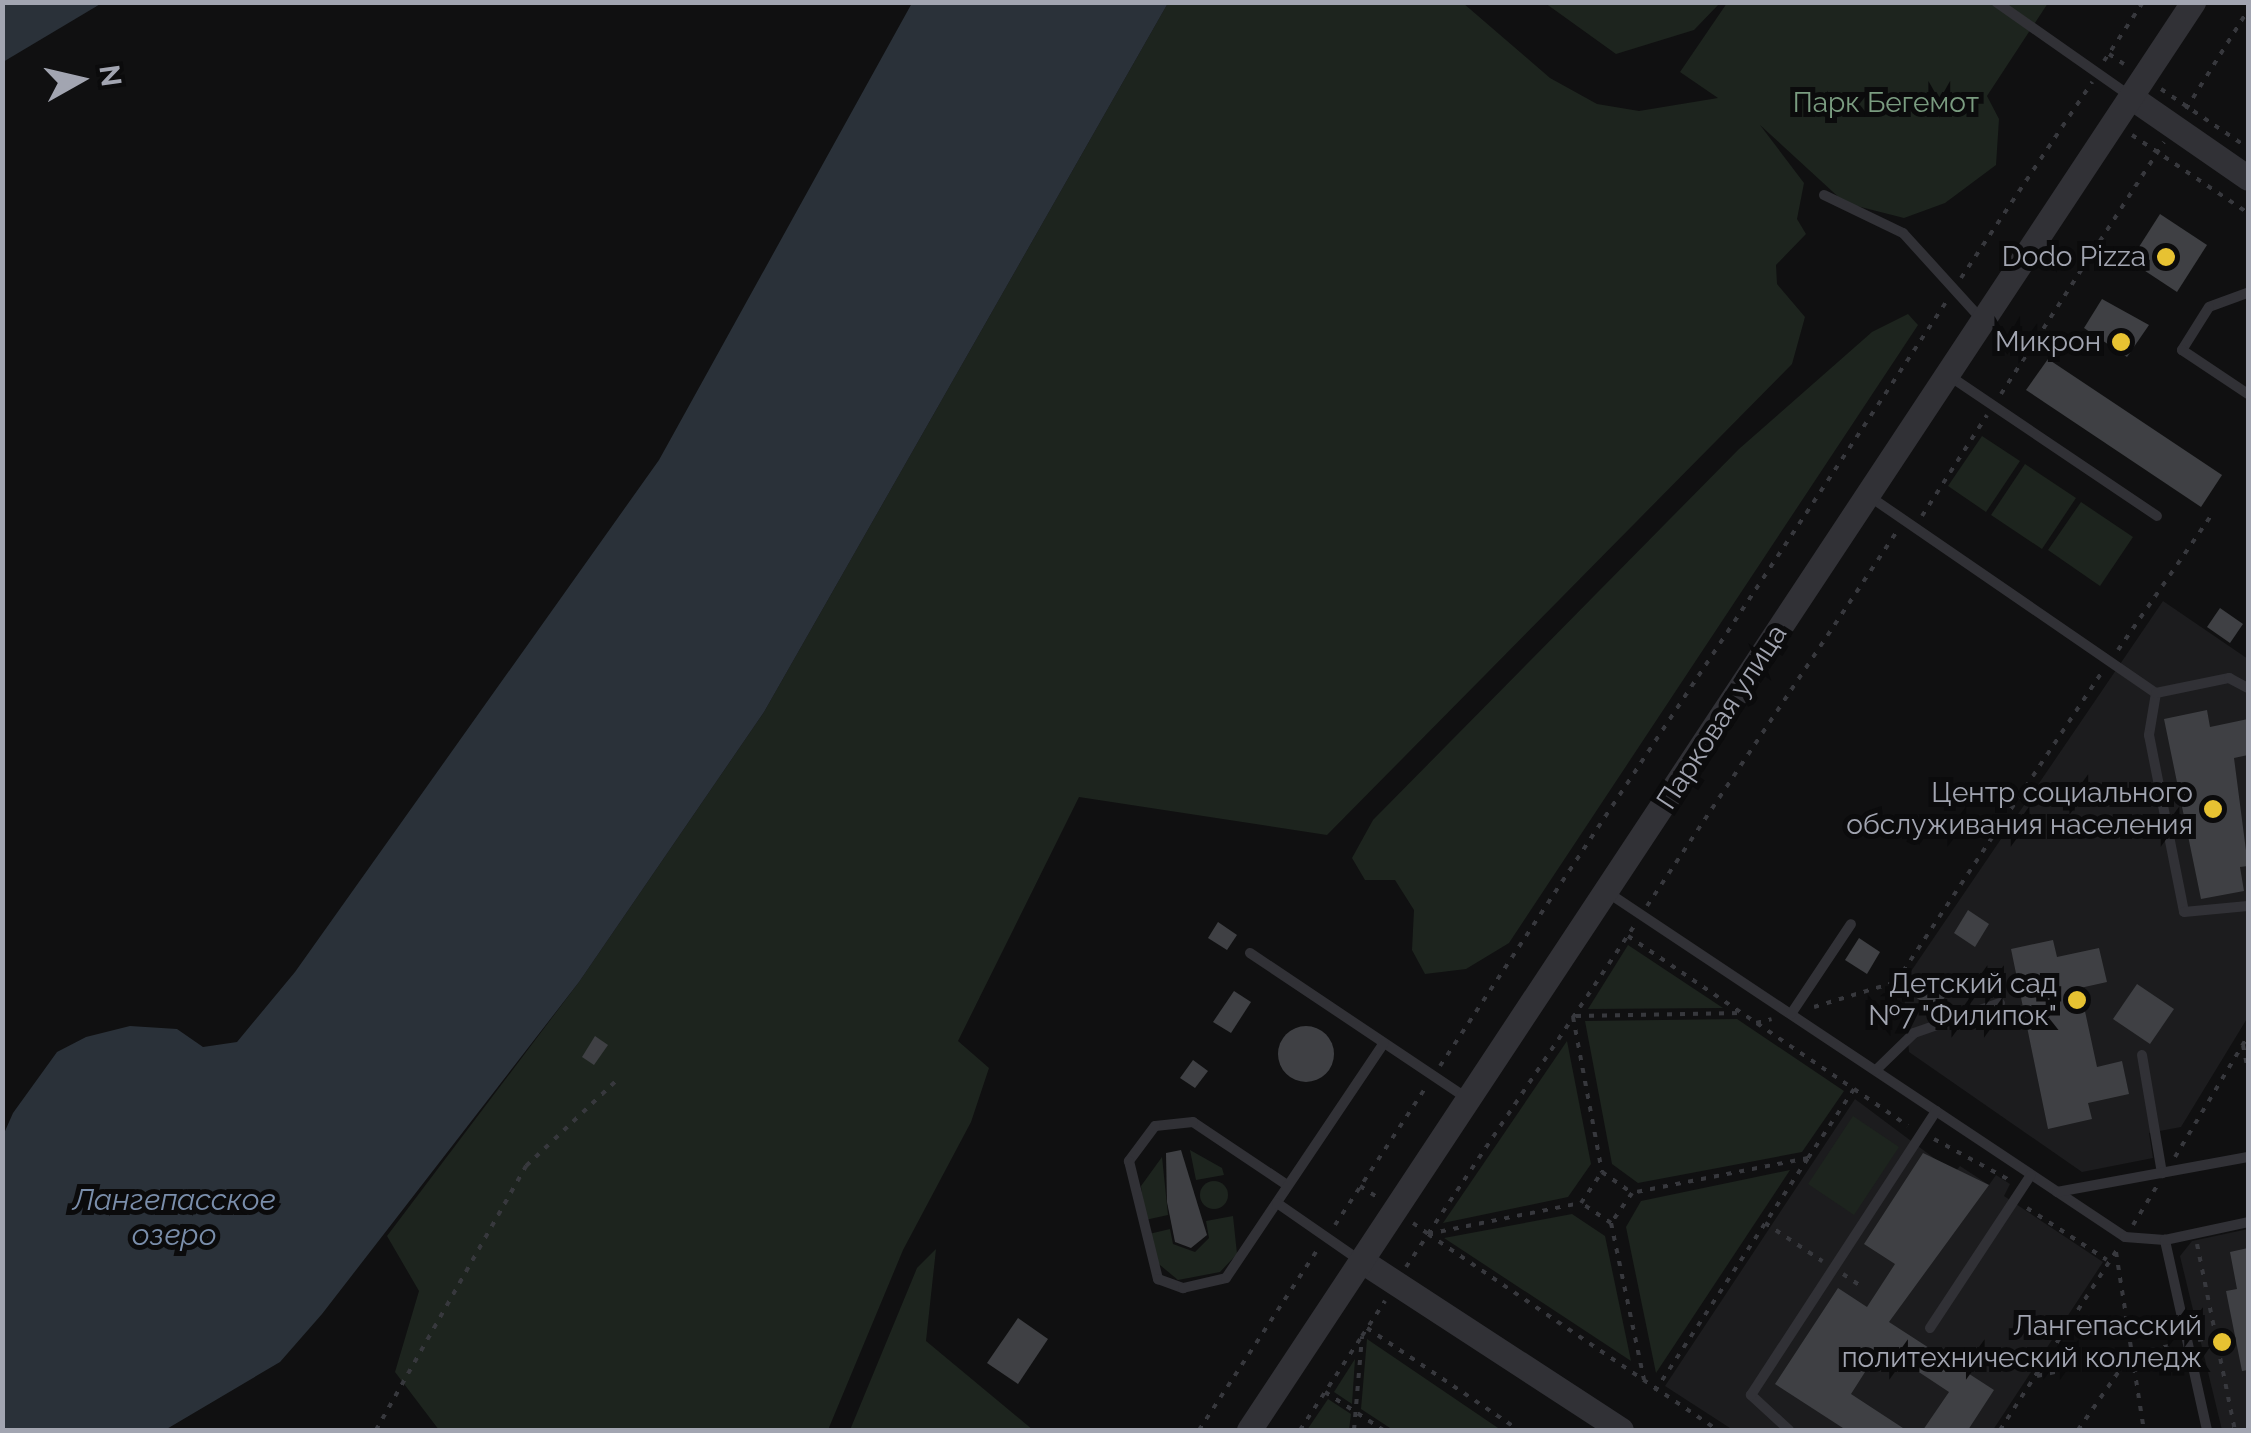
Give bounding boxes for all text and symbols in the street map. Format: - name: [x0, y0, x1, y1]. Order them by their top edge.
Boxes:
- north arrow: [30, 30, 130, 130]
- text: N: [92, 63, 128, 89]
- park label: Парк Бегемот: [1793, 86, 1979, 120]
- place label: Dodo Pizza: [2002, 240, 2146, 274]
- marker: Dodo Pizza: [2155, 246, 2177, 268]
- place label: Микрон: [1995, 325, 2101, 359]
- marker: Микрон: [2110, 331, 2132, 353]
- street label: Парковая улица: [1650, 618, 1794, 816]
- place label: Центр социального обслуживания населения: [1846, 776, 2193, 842]
- marker: Центр социального обслуживания населения: [2202, 798, 2224, 820]
- place label: Детский сад №7 "Филипок": [1868, 967, 2057, 1033]
- marker: Детский сад №7 "Филипок": [2066, 989, 2088, 1011]
- water label: Лангепасское озеро: [72, 1182, 276, 1252]
- place label: Лангепасский политехнический колледж: [1842, 1309, 2202, 1375]
- marker: Лангепасский политехнический колледж: [2211, 1331, 2233, 1353]

